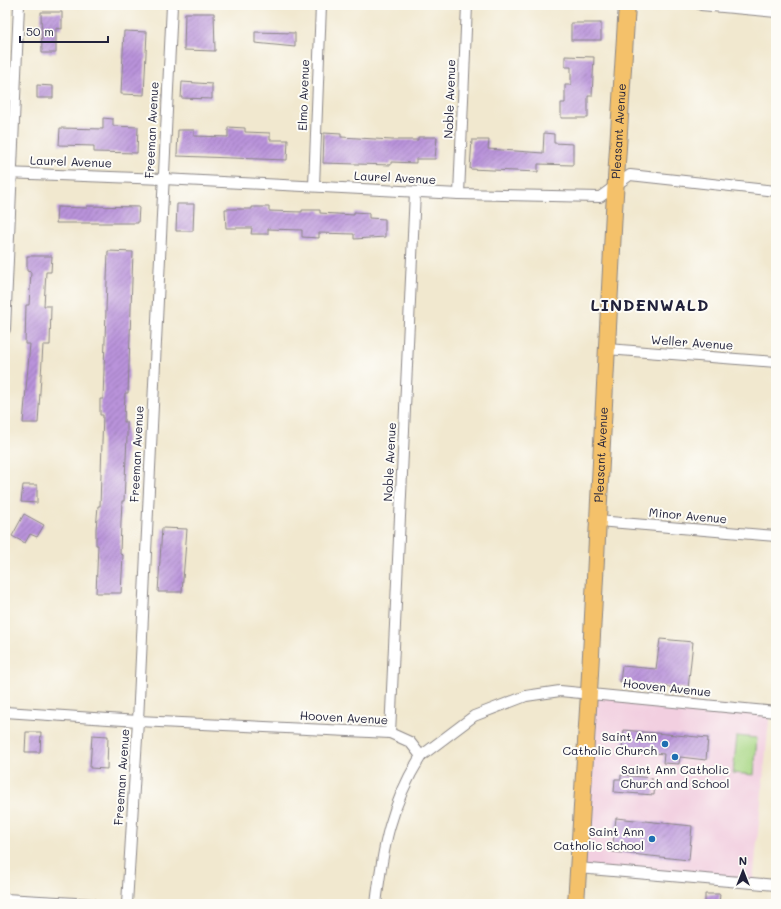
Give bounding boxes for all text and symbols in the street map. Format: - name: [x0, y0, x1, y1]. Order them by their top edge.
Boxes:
- scale bar: [20, 18, 108, 44]
- text: 50 m: [26, 23, 54, 39]
- street label: Elmo Avenue: [294, 59, 312, 131]
- street label: Noble Avenue: [440, 59, 458, 139]
- street label: Freeman Avenue: [140, 81, 162, 179]
- street label: Pleasant Avenue: [607, 83, 629, 180]
- street label: Laurel Avenue: [30, 152, 112, 170]
- street label: Laurel Avenue: [354, 167, 437, 187]
- district label: LINDENWALD: [591, 294, 709, 315]
- street label: Weller Avenue: [650, 331, 734, 353]
- street label: Freeman Avenue: [125, 405, 147, 503]
- street label: Pleasant Avenue: [590, 406, 611, 503]
- street label: Noble Avenue: [379, 422, 399, 502]
- street label: Minor Avenue: [648, 504, 728, 526]
- street label: Hooven Avenue: [622, 674, 712, 700]
- street label: Hooven Avenue: [299, 707, 389, 727]
- street label: Freeman Avenue: [110, 728, 132, 826]
- place label: Saint Ann Catholic Church: [562, 728, 657, 758]
- marker: Saint Ann Catholic Church: [660, 739, 670, 749]
- marker: Saint Ann Catholic Church and School: [670, 752, 680, 762]
- place label: Saint Ann Catholic Church and School: [621, 761, 730, 791]
- place label: Saint Ann Catholic School: [553, 823, 644, 853]
- marker: Saint Ann Catholic School: [647, 834, 657, 844]
- north arrow: [723, 851, 763, 891]
- text: N: [739, 853, 747, 868]

